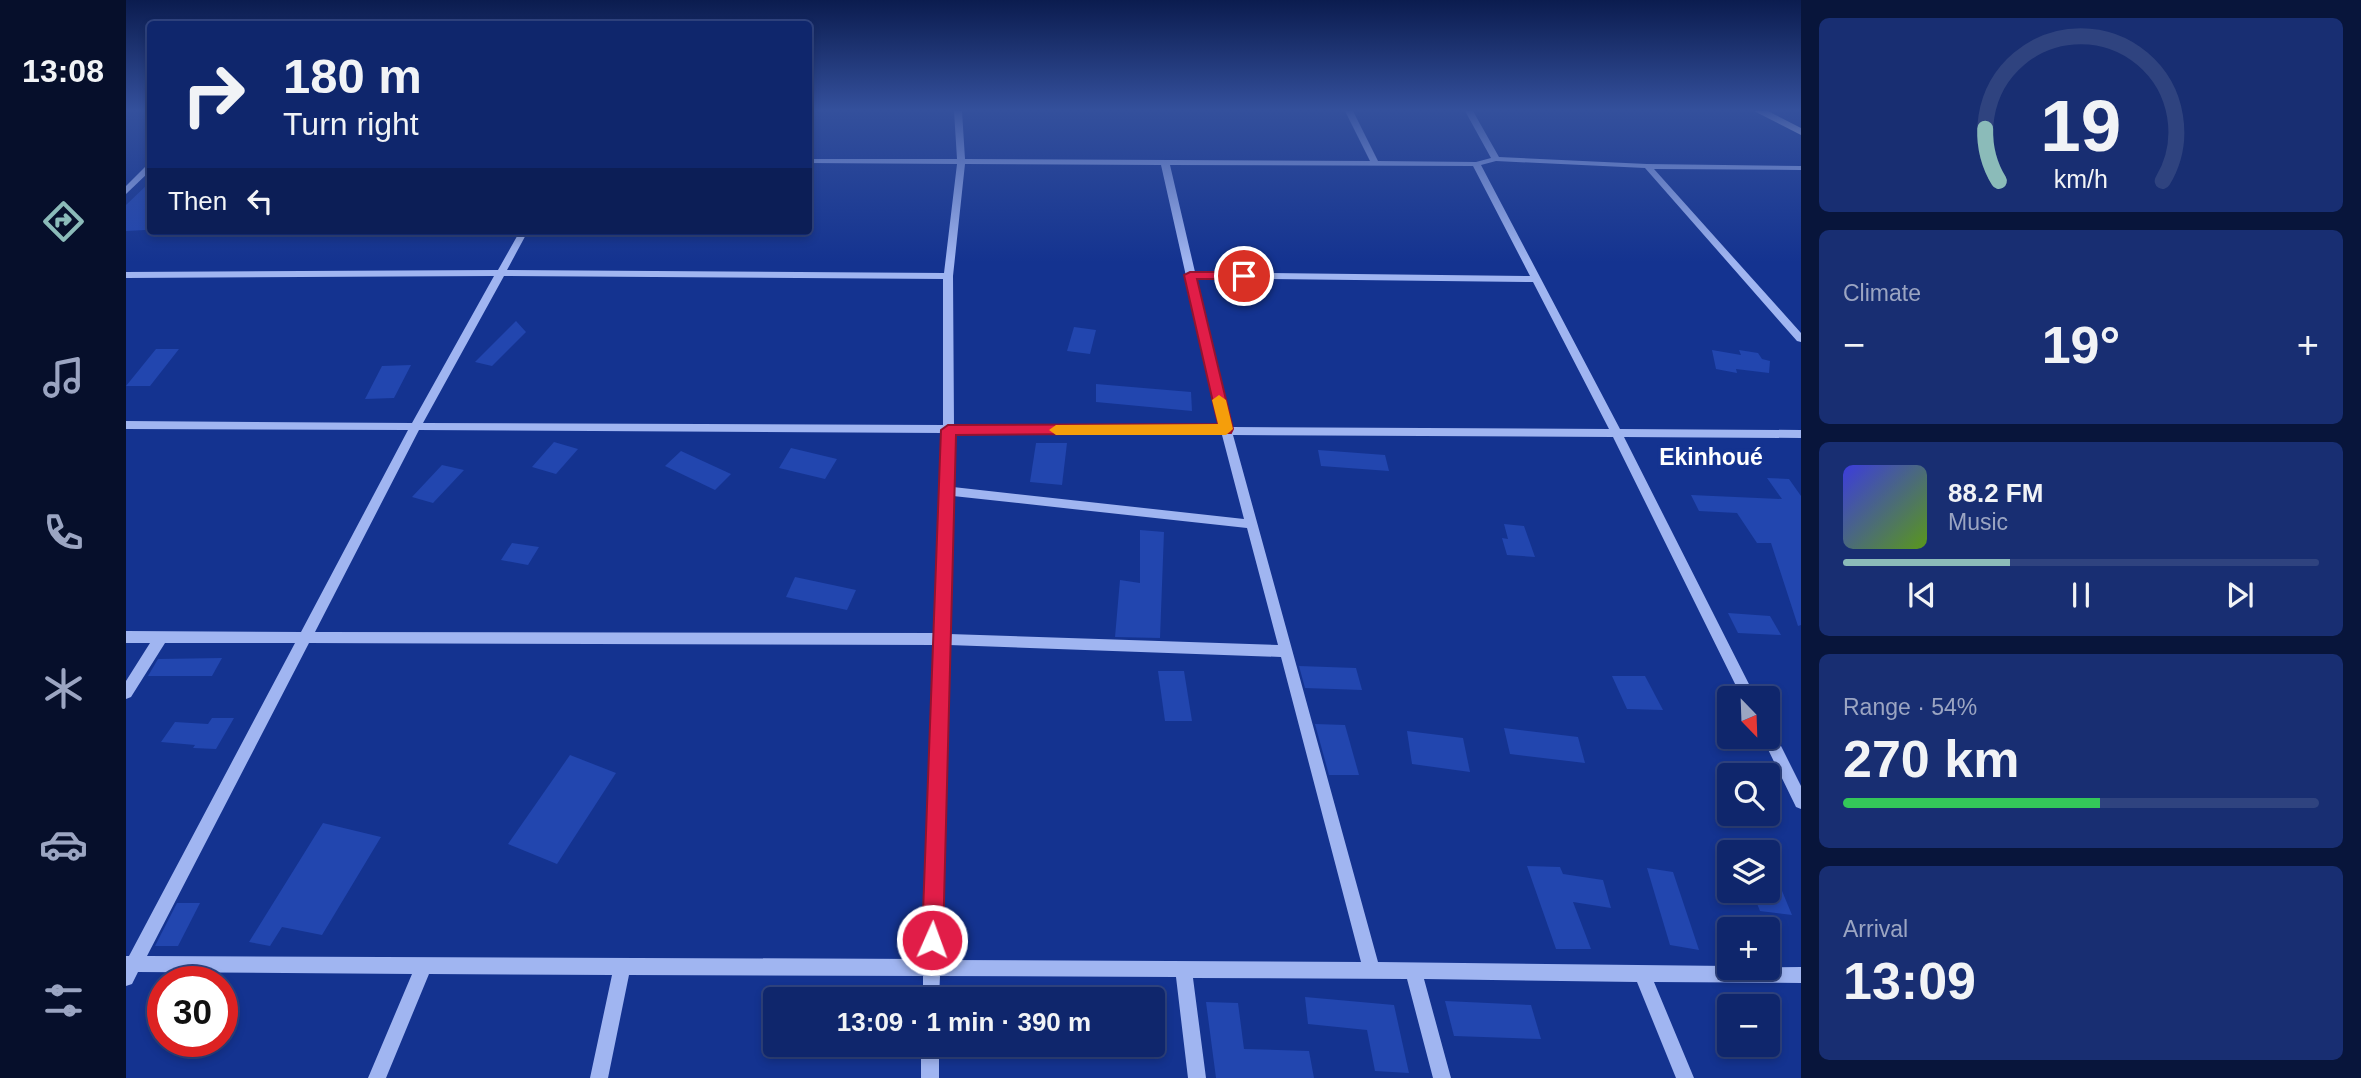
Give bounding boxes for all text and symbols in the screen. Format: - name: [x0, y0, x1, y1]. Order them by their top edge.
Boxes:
- icon: right: [168, 49, 259, 140]
- text: 180 m: [283, 49, 422, 103]
- text: 13:08: [22, 53, 104, 89]
- text: 19: [2041, 85, 2121, 166]
- text: Turn right: [283, 106, 419, 142]
- text: km/h: [2054, 165, 2108, 193]
- icon: left: [241, 182, 279, 220]
- text: Then: [168, 186, 227, 216]
- icon: directions: [39, 197, 88, 246]
- pin: [1214, 246, 1274, 306]
- icon: arrive: [1225, 257, 1263, 295]
- text: Climate: [1843, 280, 1921, 306]
- text: 19°: [2042, 316, 2120, 374]
- text: −: [1843, 324, 1865, 366]
- text: +: [2297, 324, 2319, 366]
- icon: music: [39, 353, 88, 402]
- district label: Ekinhoué: [1659, 444, 1763, 470]
- text: 88.2 FM: [1948, 478, 2043, 508]
- icon: phone: [39, 508, 88, 557]
- text: Music: [1948, 509, 2008, 535]
- icon: previous: [1903, 576, 1941, 614]
- icon: pause: [2062, 576, 2100, 614]
- icon: next: [2221, 576, 2259, 614]
- icon: climate: [39, 664, 88, 713]
- north arrow: [1717, 686, 1780, 749]
- map controls: [1717, 686, 1780, 1057]
- text: Range · 54%: [1843, 694, 1977, 720]
- text: 270 km: [1843, 730, 2019, 788]
- button: search: [1717, 763, 1780, 826]
- icon: car: [39, 820, 88, 869]
- button: layers: [1717, 840, 1780, 903]
- position arrow: [895, 903, 969, 977]
- text: Arrival: [1843, 916, 1908, 942]
- button: +: [1717, 917, 1780, 980]
- text: 13:09: [1843, 952, 1976, 1010]
- speed limit sign: 30: [147, 966, 238, 1057]
- icon: filters: [39, 976, 88, 1025]
- button: −: [1717, 994, 1780, 1057]
- text: 13:09 · 1 min · 390 m: [837, 1007, 1091, 1037]

